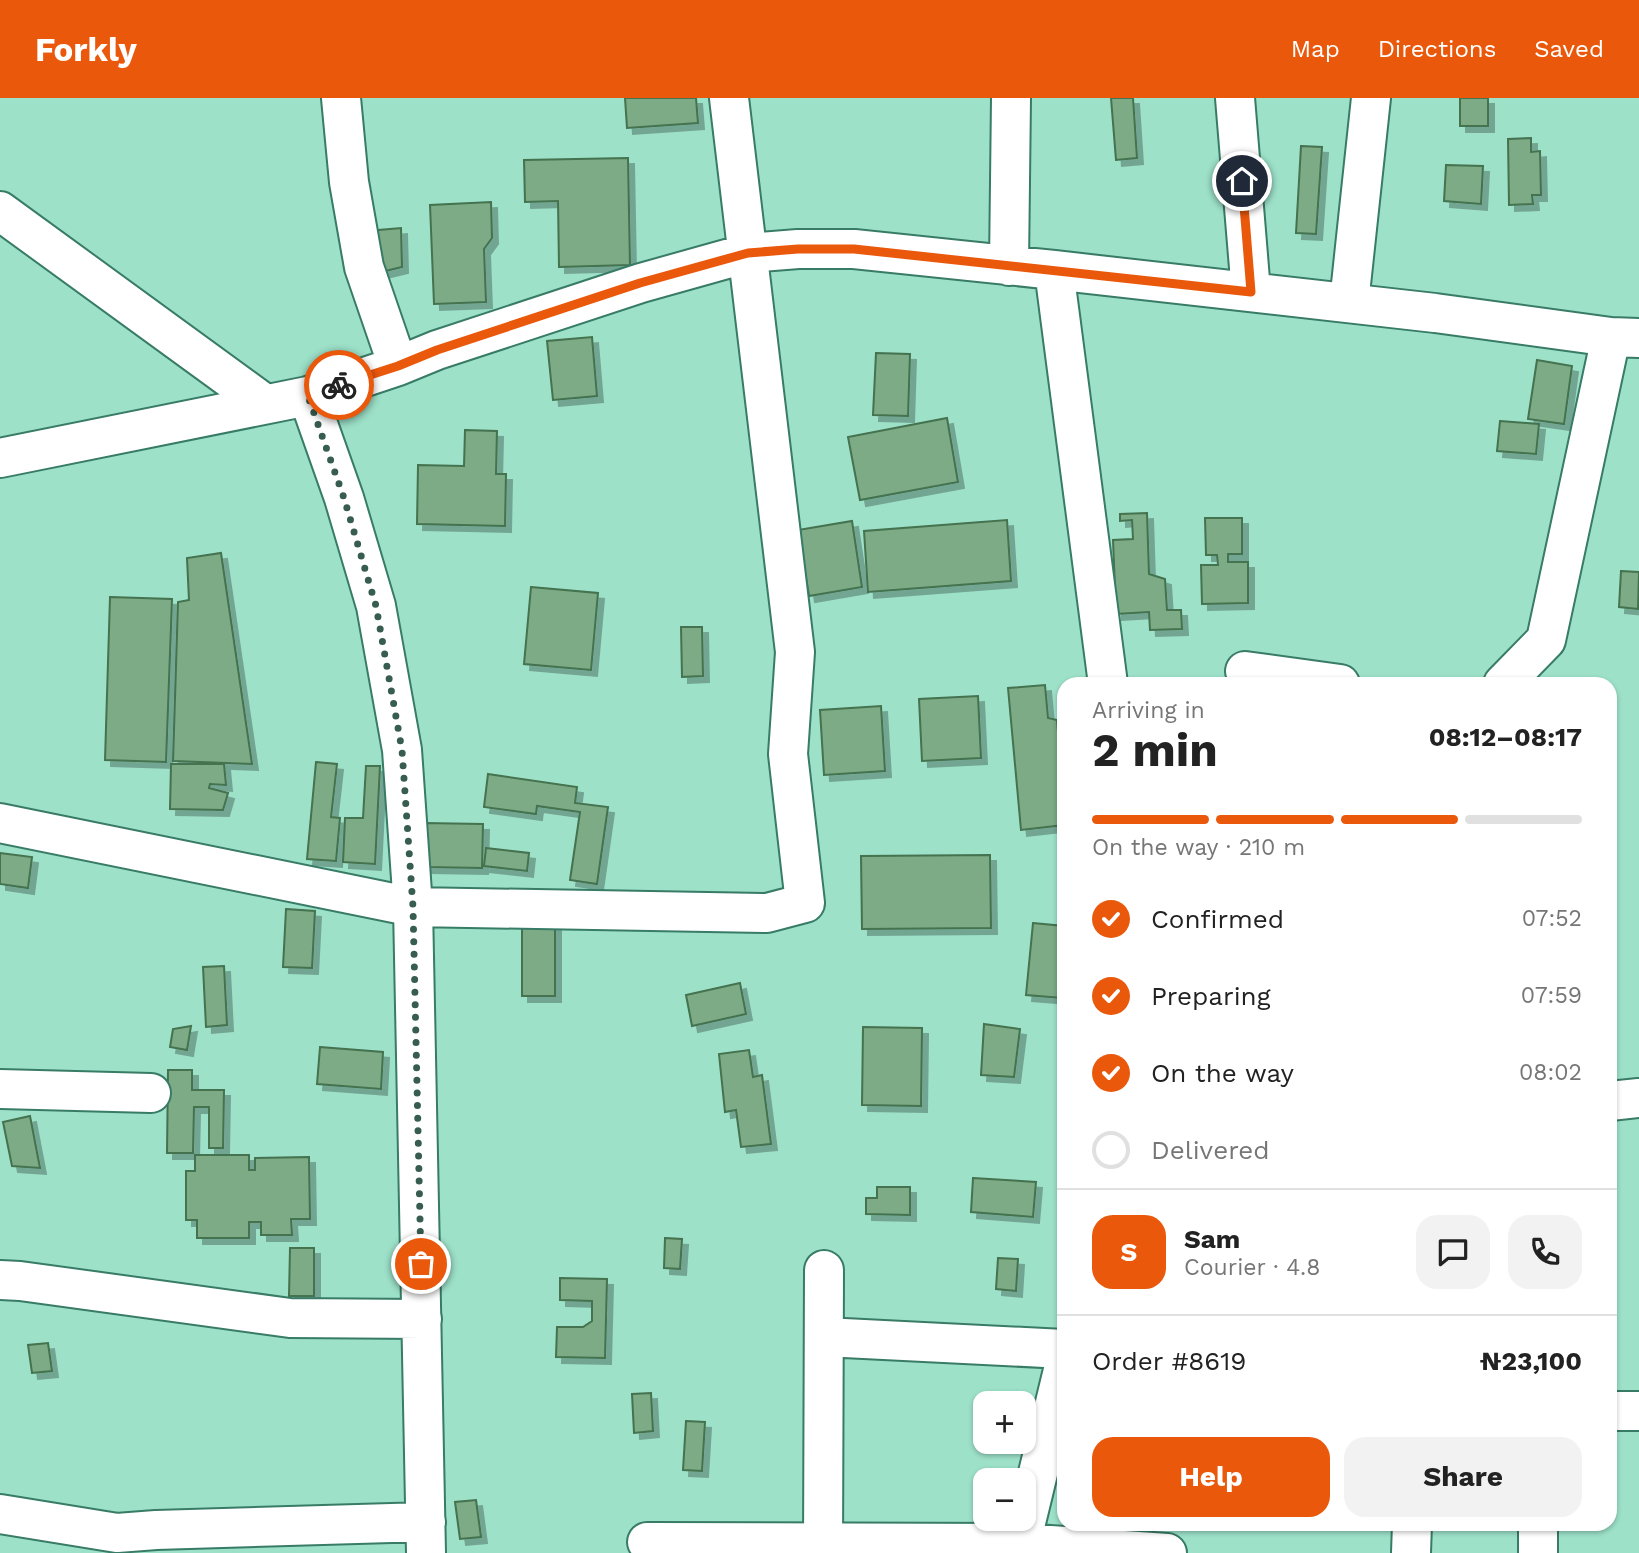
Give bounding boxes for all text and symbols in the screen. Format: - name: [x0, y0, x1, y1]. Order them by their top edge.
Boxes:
- text: Forkly: [35, 30, 137, 69]
- text: Map: [1291, 35, 1340, 63]
- text: Directions: [1378, 35, 1496, 63]
- text: Saved: [1534, 35, 1604, 63]
- pin: [1212, 151, 1272, 211]
- icon: home: [1223, 162, 1261, 200]
- courier: [304, 350, 374, 420]
- icon: bike: [320, 366, 358, 404]
- text: Arriving in: [1092, 697, 1205, 724]
- text: 08:12–08:17: [1429, 722, 1582, 752]
- text: 2 min: [1092, 723, 1218, 777]
- text: On the way · 210 m: [1092, 834, 1305, 861]
- icon: check: [1092, 900, 1130, 938]
- text: Confirmed: [1151, 904, 1284, 934]
- text: 07:52: [1522, 905, 1582, 932]
- icon: check: [1092, 977, 1130, 1015]
- text: Preparing: [1151, 981, 1271, 1011]
- text: 07:59: [1521, 982, 1582, 1009]
- icon: check: [1092, 1054, 1130, 1092]
- text: On the way: [1151, 1058, 1294, 1088]
- text: 08:02: [1519, 1059, 1582, 1086]
- text: Delivered: [1151, 1135, 1270, 1165]
- button: chat: [1416, 1215, 1490, 1289]
- button: phone: [1508, 1215, 1582, 1289]
- text: Sam: [1184, 1224, 1240, 1254]
- pin: [391, 1234, 451, 1294]
- text: S: [1121, 1237, 1137, 1267]
- icon: bag: [402, 1245, 440, 1283]
- text: Courier · 4.8: [1184, 1254, 1320, 1281]
- text: Order #8619: [1092, 1346, 1246, 1376]
- text: ₦23,100: [1480, 1346, 1582, 1376]
- map controls: [973, 1391, 1036, 1531]
- button: +: [973, 1391, 1036, 1454]
- button: Help: [1092, 1437, 1330, 1517]
- button: Share: [1344, 1437, 1582, 1517]
- button: −: [973, 1468, 1036, 1531]

